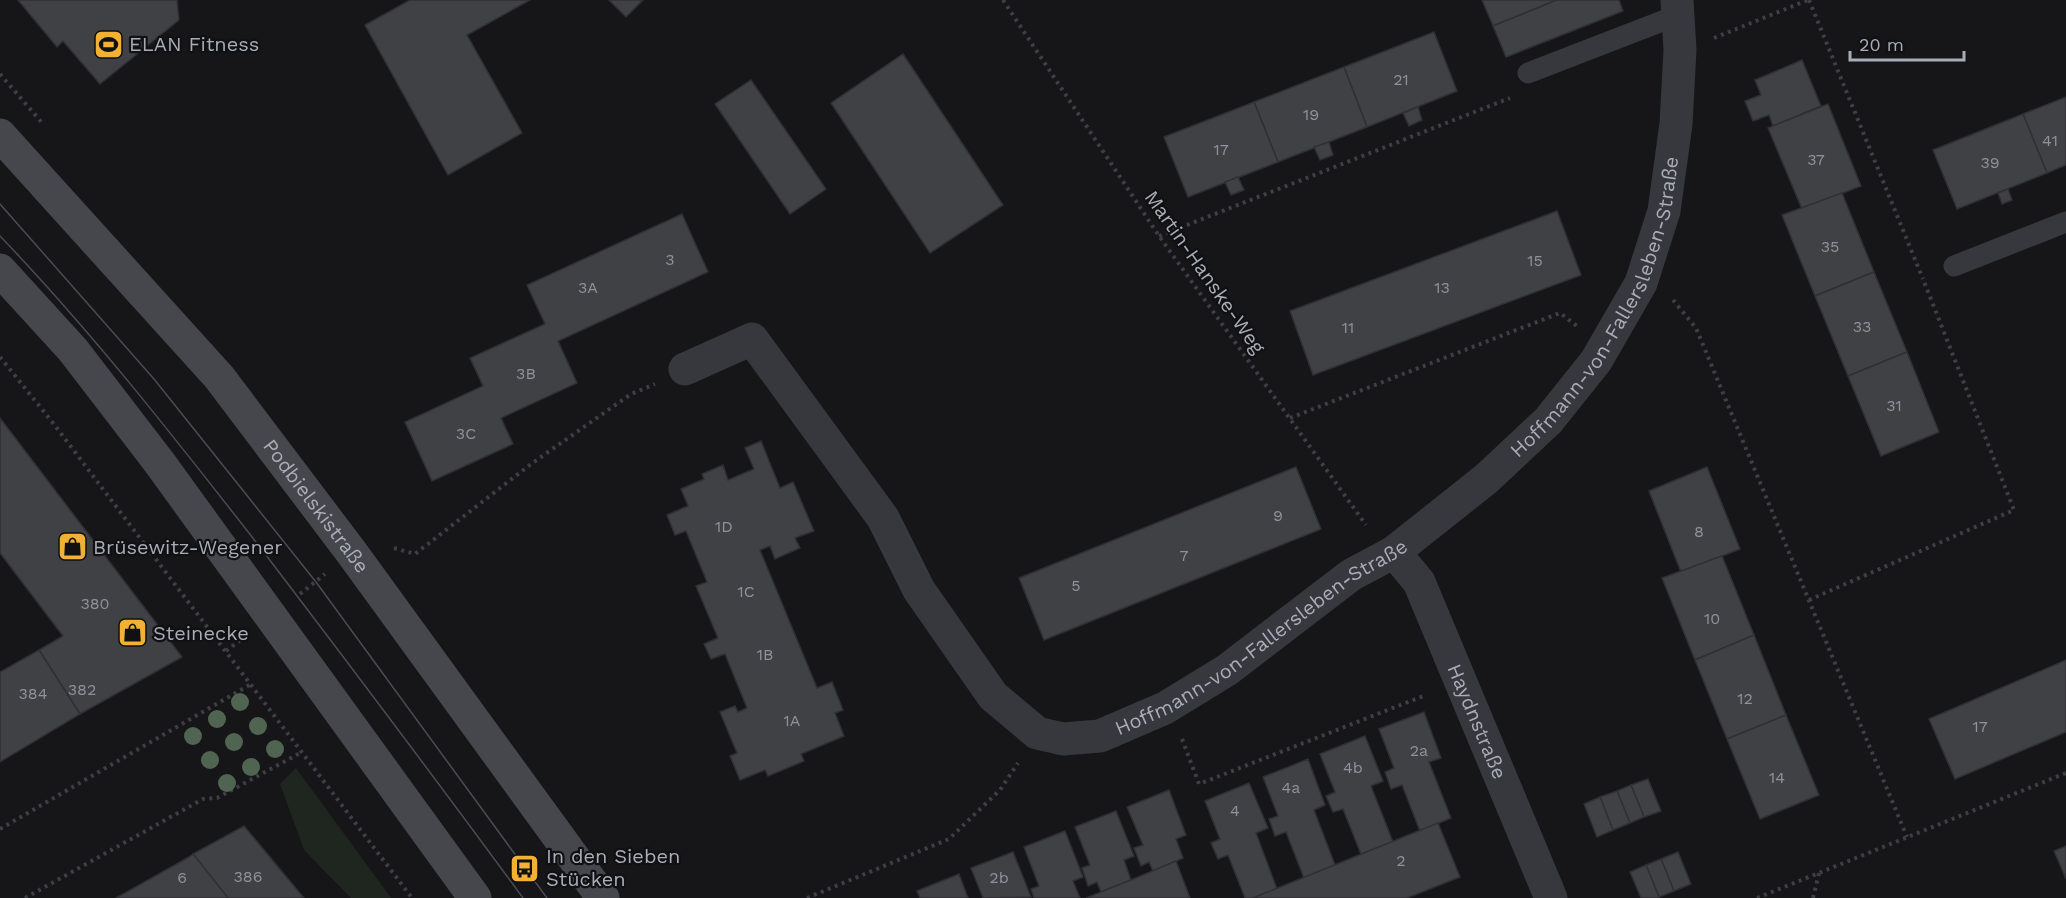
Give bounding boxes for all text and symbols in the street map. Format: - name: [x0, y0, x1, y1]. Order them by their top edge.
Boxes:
- scale bar: [1850, 24, 1964, 62]
- sports icon: ELAN Fitness: [92, 28, 124, 60]
- place label: ELAN Fitness: [129, 32, 259, 56]
- text: 20 m: [1859, 34, 1904, 55]
- house number: 21: [1393, 70, 1409, 89]
- house number: 19: [1303, 105, 1319, 124]
- house number: 41: [2042, 131, 2058, 150]
- house number: 17: [1213, 140, 1229, 159]
- house number: 37: [1807, 150, 1825, 169]
- house number: 39: [1980, 153, 2000, 172]
- street label: Hoffmann-von-Fallersleben-Straße: [1505, 155, 1683, 462]
- street label: Martin-Hanske-Weg: [1140, 186, 1271, 359]
- house number: 35: [1821, 237, 1839, 256]
- house number: 3: [665, 250, 675, 269]
- house number: 15: [1527, 251, 1543, 270]
- house number: 3A: [578, 278, 598, 297]
- house number: 13: [1434, 278, 1450, 297]
- house number: 33: [1853, 317, 1871, 336]
- house number: 11: [1342, 318, 1354, 337]
- house number: 3B: [516, 364, 536, 383]
- house number: 31: [1886, 396, 1902, 415]
- house number: 3C: [456, 424, 476, 443]
- street label: Podbielskistraße: [258, 434, 374, 578]
- house number: 9: [1273, 506, 1283, 525]
- house number: 1D: [715, 517, 733, 536]
- house number: 8: [1694, 522, 1704, 541]
- shop icon: Brüsewitz-Wegener: [56, 531, 88, 563]
- street label: Hoffmann-von-Fallersleben-Straße: [1111, 534, 1412, 740]
- place label: Brüsewitz-Wegener: [93, 535, 282, 559]
- house number: 7: [1180, 546, 1189, 565]
- house number: 5: [1071, 576, 1081, 595]
- house number: 1C: [737, 582, 755, 601]
- house number: 380: [80, 594, 110, 613]
- house number: 10: [1704, 609, 1720, 628]
- shop icon: Steinecke: [116, 617, 148, 649]
- place label: Steinecke: [153, 621, 249, 645]
- house number: 1B: [757, 645, 773, 664]
- street label: Haydnstraße: [1442, 660, 1512, 782]
- house number: 382: [68, 680, 96, 699]
- house number: 384: [19, 684, 48, 703]
- house number: 12: [1737, 689, 1753, 708]
- house number: 1A: [784, 711, 801, 730]
- house number: 17: [1972, 717, 1988, 736]
- house number: 2a: [1410, 741, 1428, 760]
- house number: 4b: [1343, 758, 1363, 777]
- house number: 14: [1769, 768, 1785, 787]
- house number: 4a: [1282, 778, 1300, 797]
- house number: 4: [1230, 801, 1240, 820]
- place label: In den Sieben Stücken: [546, 844, 680, 891]
- house number: 2: [1396, 851, 1406, 870]
- bus stop icon: In den Sieben Stücken: [509, 852, 541, 884]
- house number: 386: [234, 867, 262, 886]
- house number: 6: [177, 868, 187, 887]
- house number: 2b: [989, 868, 1009, 887]

